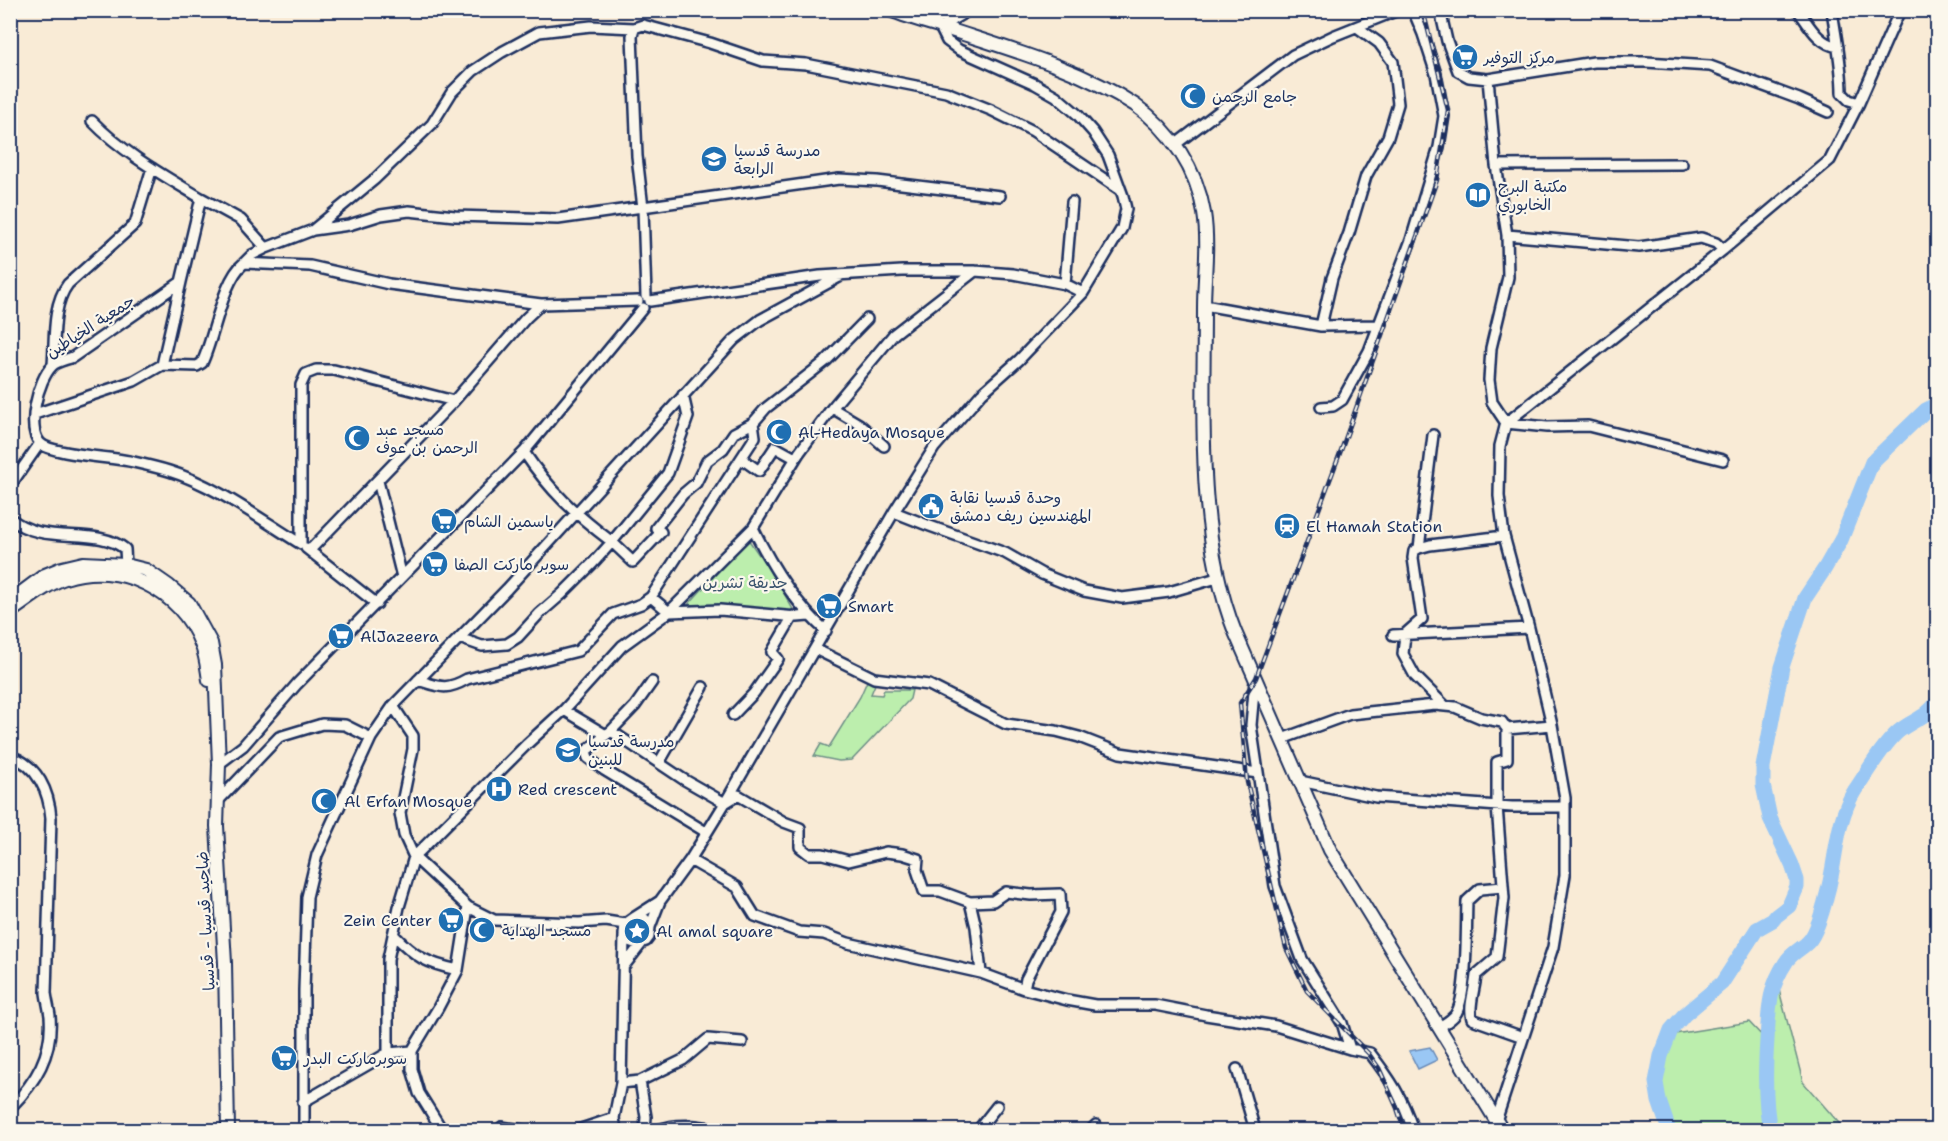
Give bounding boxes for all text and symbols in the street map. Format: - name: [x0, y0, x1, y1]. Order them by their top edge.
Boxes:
- supermarket icon: مركز التوفير: [1450, 42, 1480, 72]
- place label: مركز التوفير: [1482, 47, 1555, 68]
- mosque icon: جامع الرحمن: [1178, 81, 1208, 111]
- place label: جامع الرحمن: [1212, 86, 1297, 108]
- place label: مدرسة قدسيا الرابعة: [734, 140, 821, 179]
- school or university icon: مدرسة قدسيا الرابعة: [699, 144, 729, 174]
- place label: مكتبة البرج الخابوري: [1498, 176, 1567, 216]
- library icon: مكتبة البرج الخابوري: [1463, 180, 1493, 210]
- street label: جمعية الخياطين: [42, 290, 139, 363]
- mosque icon: Al-Hedaya Mosque: [764, 417, 794, 447]
- place label: مسجد عبد الرحمن بن عوف: [376, 419, 478, 458]
- place label: Al-Hedaya Mosque: [798, 422, 945, 443]
- mosque icon: مسجد عبد الرحمن بن عوف: [342, 423, 372, 453]
- place label: وحدة قدسيا نقابة المهندسين ريف دمشق: [950, 487, 1091, 526]
- public building icon: وحدة قدسيا نقابة المهندسين ريف دمشق: [916, 491, 946, 521]
- supermarket icon: ياسمين الشام: [429, 506, 459, 536]
- place label: ياسمين الشام: [464, 511, 554, 534]
- station icon: El Hamah Station: [1272, 511, 1302, 541]
- place label: El Hamah Station: [1306, 516, 1442, 537]
- supermarket icon: سوبر ماركت الصفا: [420, 549, 450, 579]
- place label: سوبر ماركت الصفا: [454, 554, 569, 575]
- park label: حديقة تشرين: [702, 572, 788, 593]
- supermarket icon: Smart: [814, 591, 844, 621]
- place label: Smart: [848, 596, 894, 617]
- supermarket icon: AlJazeera: [326, 621, 356, 651]
- place label: AlJazeera: [360, 626, 439, 647]
- place label: مدرسة قدسيا للبنين: [588, 731, 675, 770]
- school or university icon: مدرسة قدسيا للبنين: [553, 735, 583, 765]
- hospital icon: Red crescent: [484, 774, 514, 804]
- place label: Red crescent: [518, 779, 617, 800]
- mosque icon: Al Erfan Mosque: [309, 786, 339, 816]
- place label: Al Erfan Mosque: [344, 791, 473, 812]
- street label: ضاحيد قدسيا - قدسيا: [191, 851, 220, 991]
- supermarket icon: Zein Center: [436, 905, 466, 935]
- place label: Zein Center: [344, 910, 432, 931]
- mosque icon: مسجد الهداية: [467, 915, 497, 945]
- place icon: Al amal square: [622, 916, 652, 946]
- place label: مسجد الهداية: [502, 920, 591, 941]
- place label: Al amal square: [656, 921, 773, 942]
- supermarket icon: سوبرماركت البدر: [269, 1043, 299, 1073]
- place label: سوبرماركت البدر: [302, 1048, 407, 1069]

